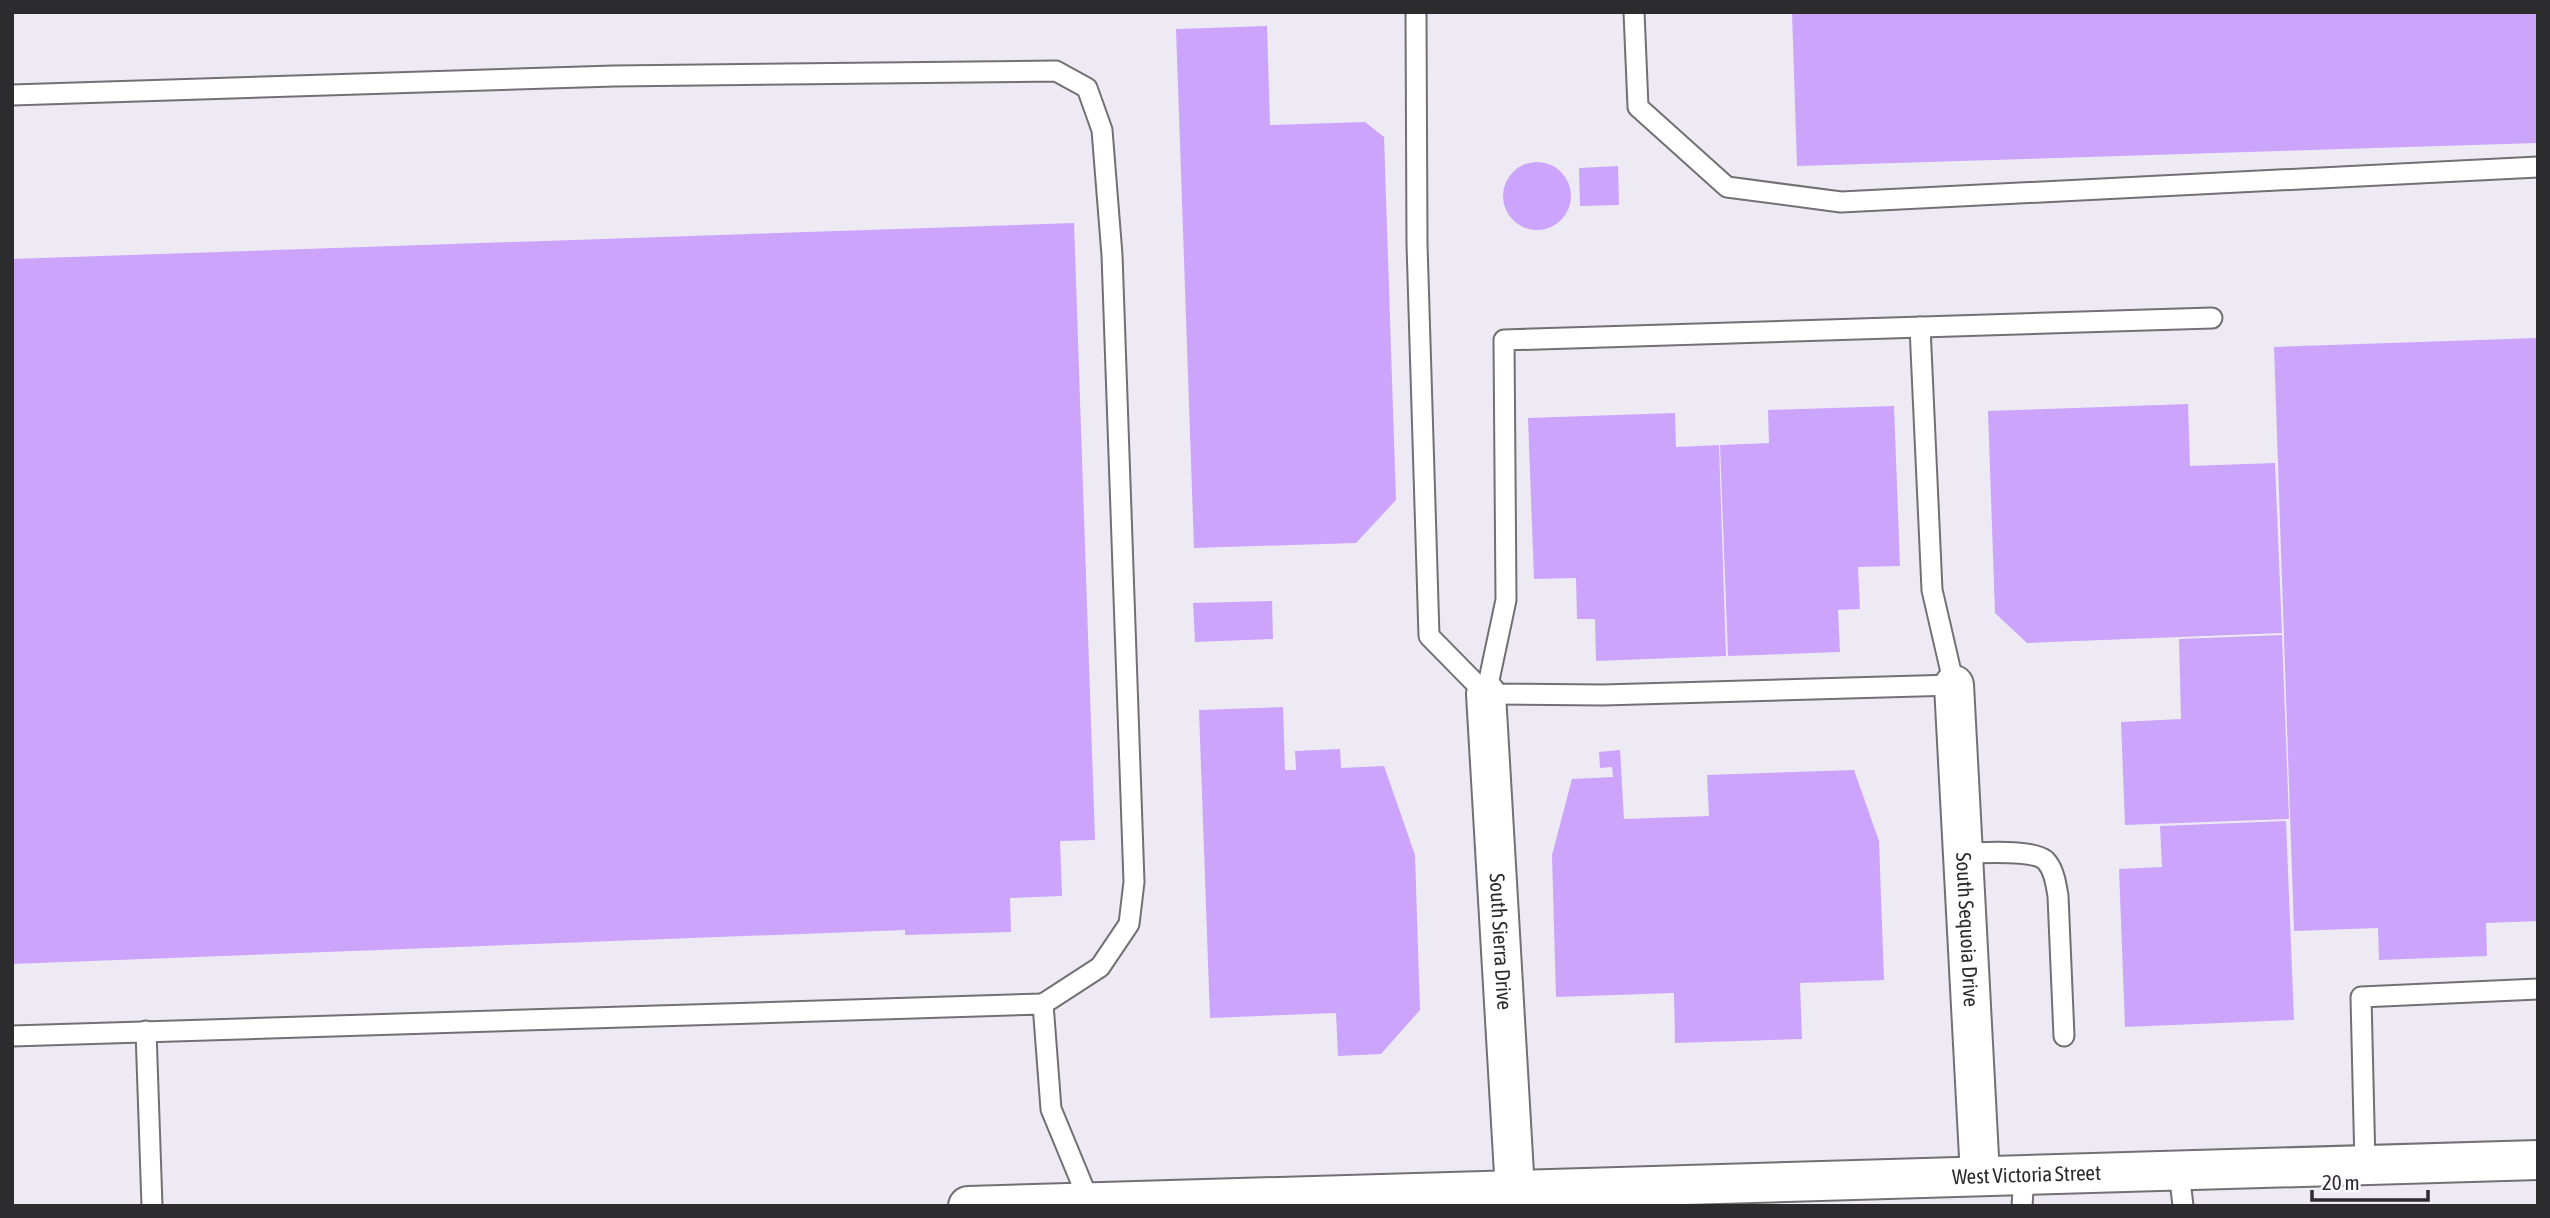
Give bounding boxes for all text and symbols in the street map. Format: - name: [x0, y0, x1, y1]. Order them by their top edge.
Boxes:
- street label: South Sequoia Drive: [1952, 852, 1984, 1007]
- street label: South Sierra Drive: [1485, 873, 1517, 1010]
- scale bar: [2312, 1158, 2428, 1202]
- street label: West Victoria Street: [1952, 1160, 2101, 1188]
- text: 20 m: [2322, 1170, 2360, 1194]

